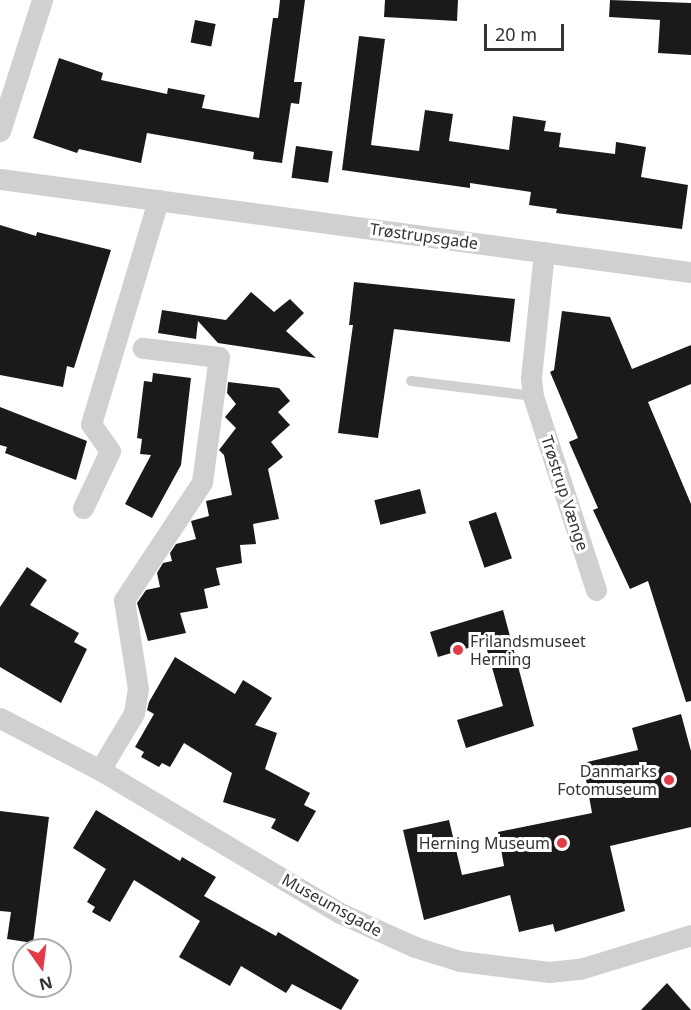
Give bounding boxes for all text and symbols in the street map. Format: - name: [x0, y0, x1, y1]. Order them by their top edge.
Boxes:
- scale bar: [487, 12, 566, 50]
- text: 20 m: [495, 22, 537, 46]
- street label: Trøstrupsgade: [369, 219, 479, 253]
- street label: Trøstrup Vænge: [537, 433, 593, 553]
- place label: Frilandsmuseet Herning: [470, 631, 586, 669]
- marker: Frilandsmuseet Herning: [451, 643, 465, 657]
- place label: Danmarks Fotomuseum: [557, 761, 657, 799]
- marker: Danmarks Fotomuseum: [662, 773, 676, 787]
- place label: Herning Museum: [419, 833, 550, 853]
- marker: Herning Museum: [555, 836, 569, 850]
- street label: Museumsgade: [279, 870, 385, 940]
- north arrow: [12, 938, 72, 998]
- text: N: [37, 971, 55, 996]

